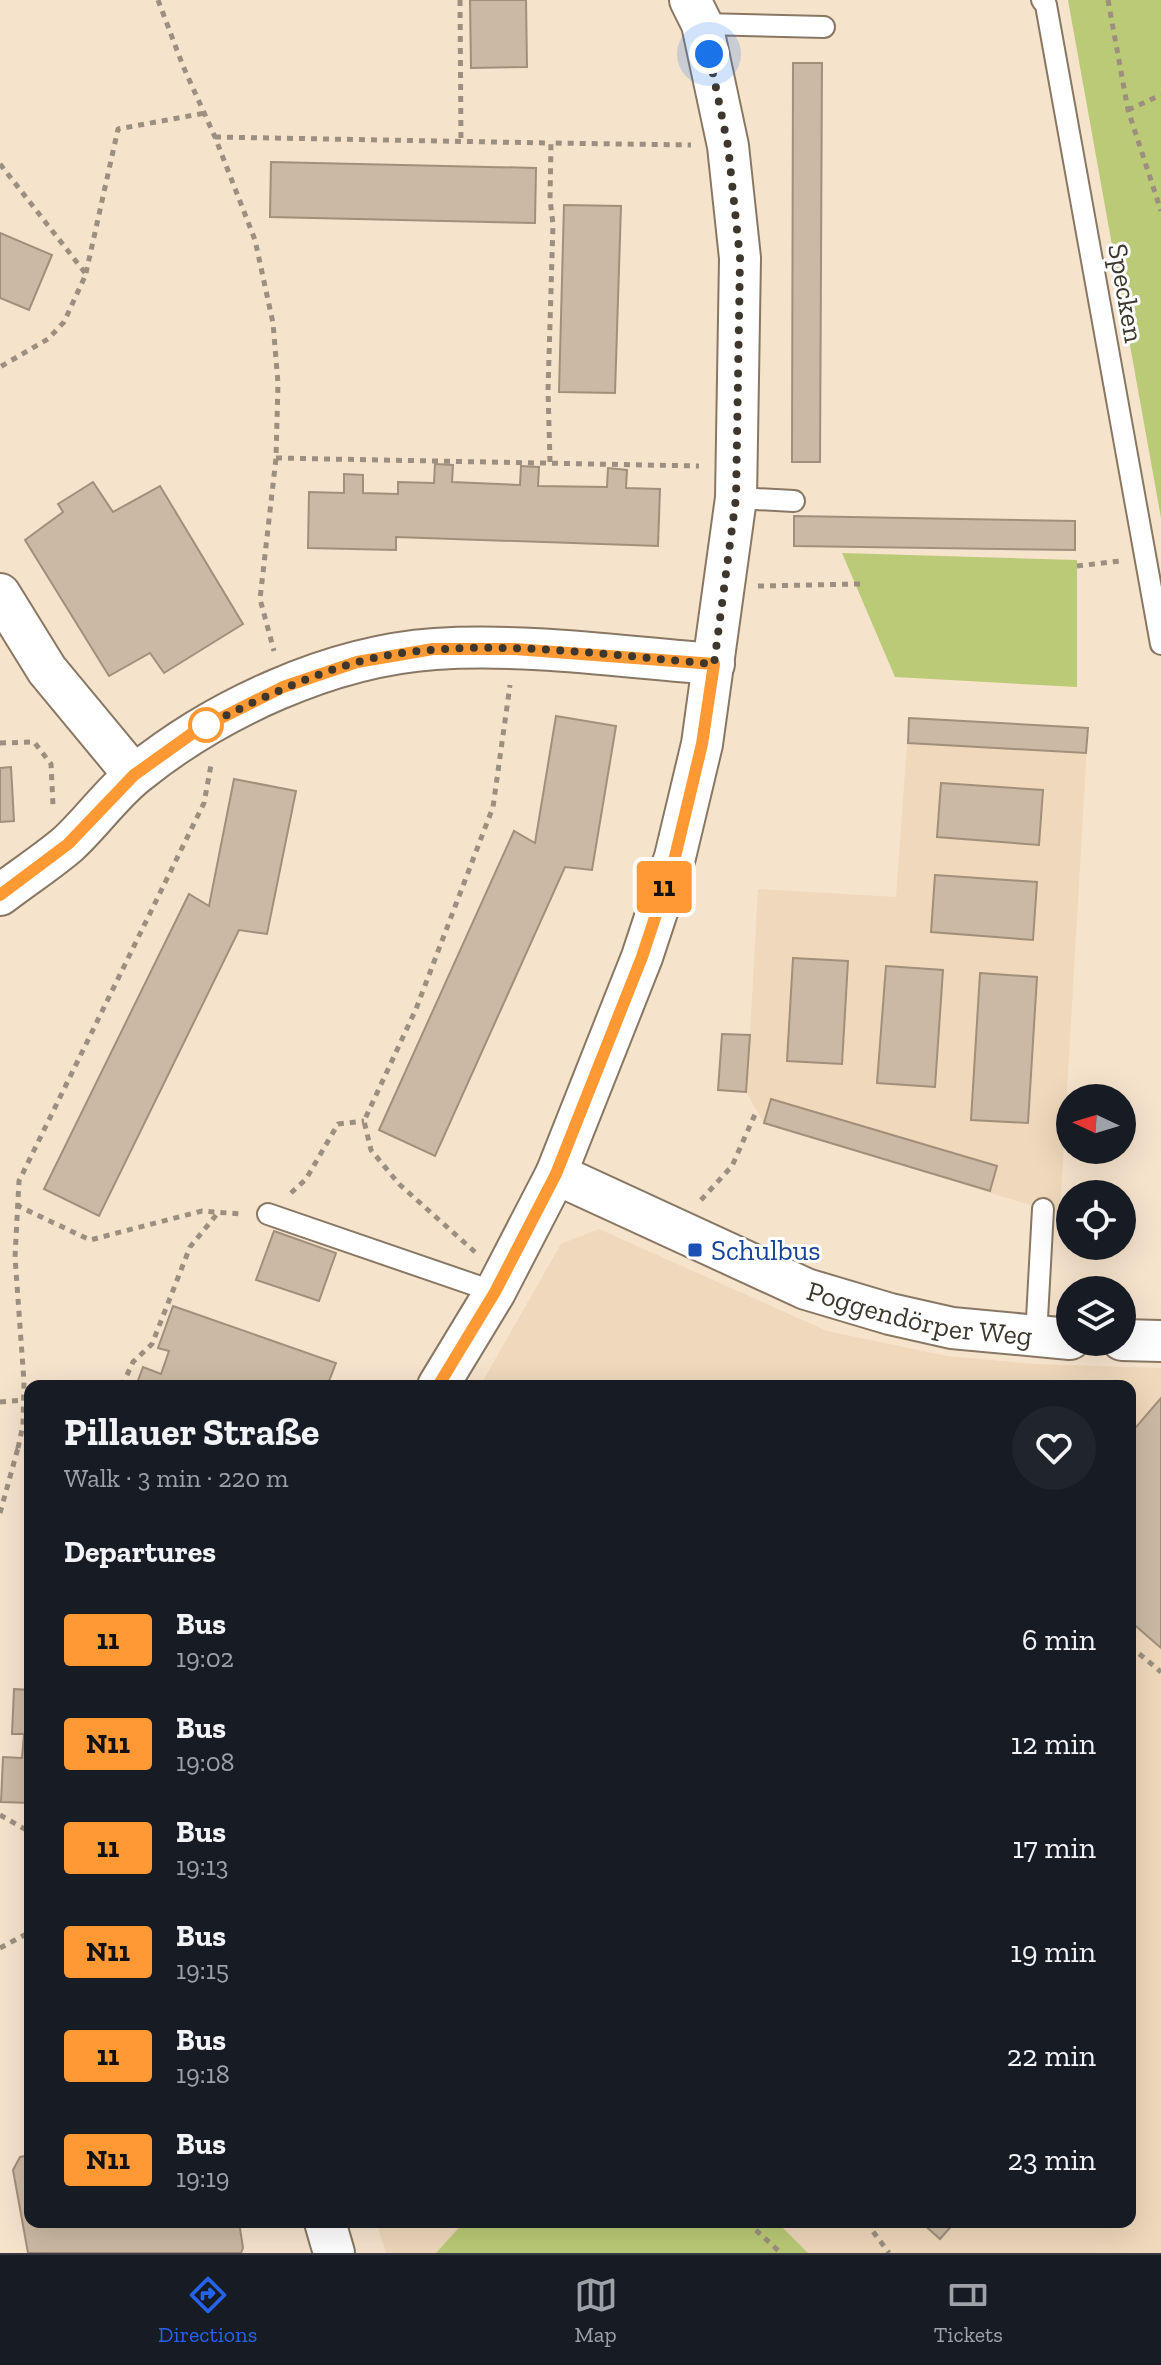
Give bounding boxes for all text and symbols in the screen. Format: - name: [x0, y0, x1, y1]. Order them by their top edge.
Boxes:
- your location: [689, 34, 729, 74]
- street label: Specken: [1101, 241, 1151, 345]
- unlabelled marker: [189, 708, 223, 742]
- line badge: 11: [628, 861, 700, 913]
- text: 11: [653, 870, 675, 903]
- north arrow: [1056, 1084, 1136, 1164]
- map controls: [1056, 1084, 1136, 1356]
- button: locate: [1056, 1180, 1136, 1260]
- place label: Schulbus: [711, 1234, 821, 1267]
- marker: Schulbus: [686, 1241, 704, 1259]
- street label: Poggendörper Weg: [803, 1274, 1034, 1352]
- button: layers: [1056, 1276, 1136, 1356]
- button: heart: [1012, 1406, 1096, 1490]
- text: Pillauer Straße: [64, 1409, 319, 1455]
- text: Walk · 3 min · 220 m: [64, 1462, 288, 1494]
- text: Departures: [64, 1534, 216, 1570]
- text: Bus: [176, 1606, 226, 1642]
- text: 6 min: [1022, 1622, 1096, 1658]
- text: 11: [97, 1623, 119, 1656]
- text: 19:02: [176, 1642, 234, 1674]
- text: Bus: [176, 1710, 226, 1746]
- text: 12 min: [1011, 1726, 1096, 1762]
- text: N11: [86, 1727, 130, 1760]
- text: 19:08: [176, 1746, 235, 1778]
- text: Bus: [176, 1814, 226, 1850]
- text: 17 min: [1013, 1830, 1096, 1866]
- text: 11: [97, 1831, 119, 1864]
- text: 19:13: [176, 1850, 228, 1882]
- text: Bus: [176, 1918, 226, 1954]
- text: 19 min: [1010, 1934, 1096, 1970]
- text: N11: [86, 1935, 130, 1968]
- text: 19:15: [176, 1954, 229, 1986]
- text: Bus: [176, 2022, 226, 2058]
- text: 22 min: [1007, 2038, 1096, 2074]
- text: 11: [97, 2039, 119, 2072]
- text: 19:18: [176, 2058, 230, 2090]
- text: Bus: [176, 2126, 226, 2162]
- text: 23 min: [1008, 2142, 1096, 2178]
- text: N11: [86, 2143, 130, 2176]
- text: 19:19: [176, 2162, 229, 2194]
- tab: Directions: [158, 2273, 257, 2348]
- tab: Map: [574, 2273, 618, 2348]
- tab: Tickets: [934, 2273, 1003, 2348]

